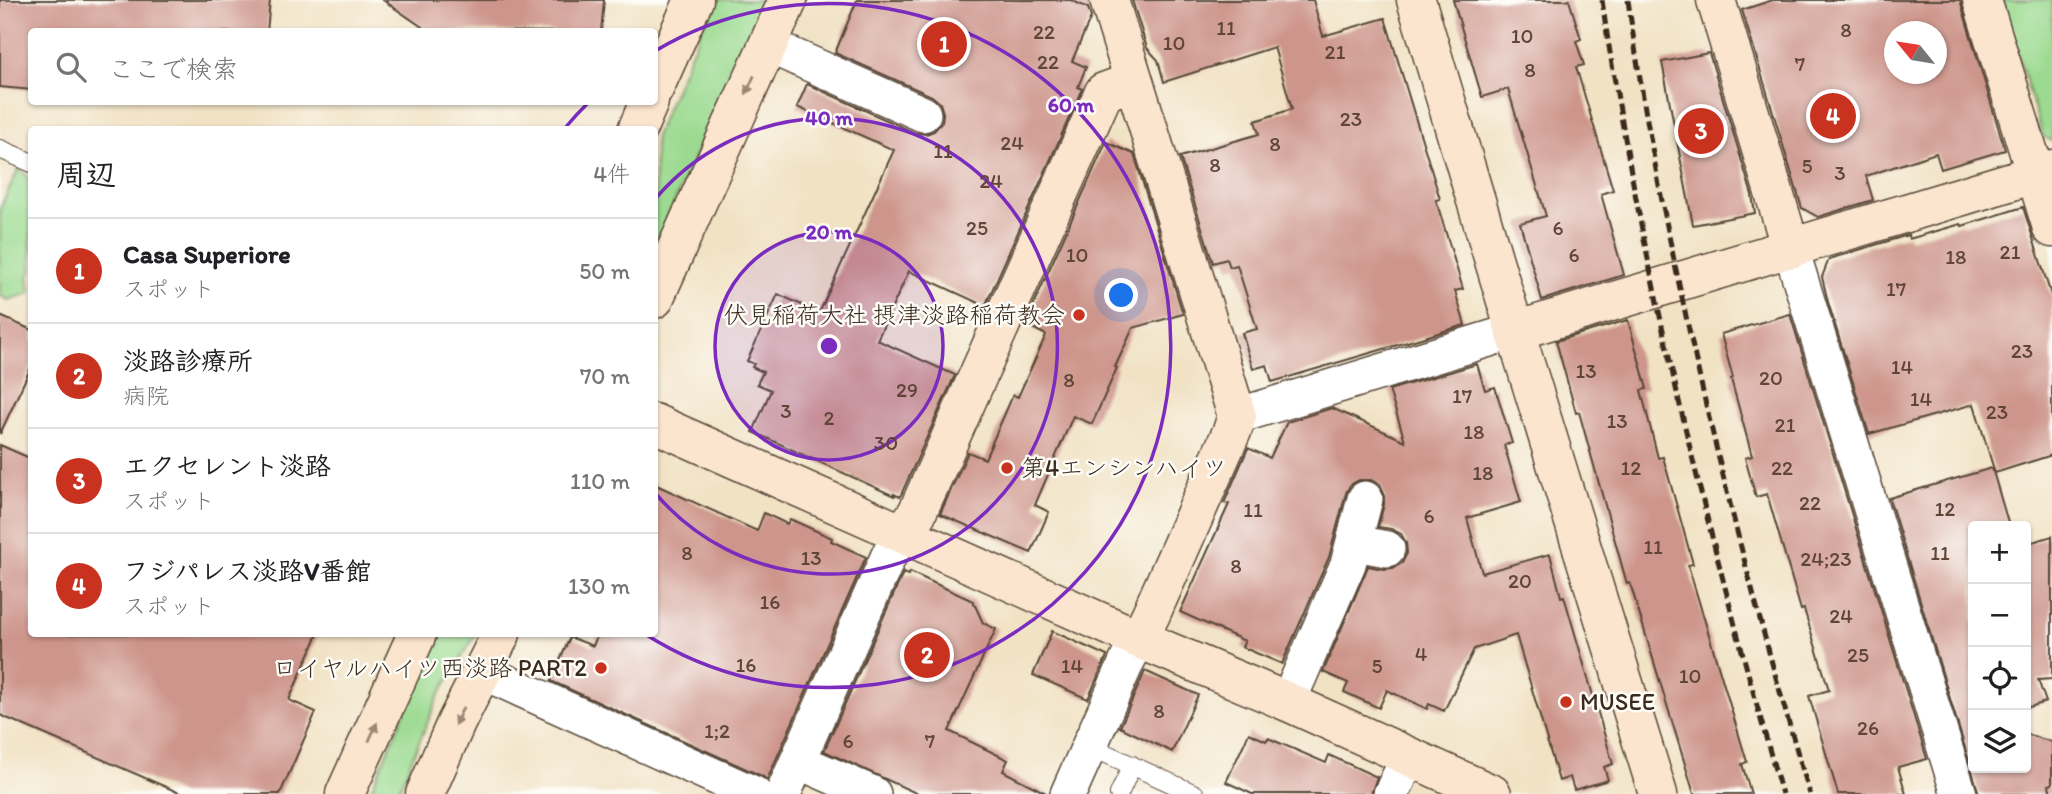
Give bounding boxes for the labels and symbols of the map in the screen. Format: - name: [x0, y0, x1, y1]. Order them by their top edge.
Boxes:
- house number: 11: [1216, 15, 1236, 40]
- house number: 8: [1840, 17, 1852, 42]
- pin: 1: [921, 18, 967, 70]
- house number: 22: [1033, 19, 1055, 44]
- north arrow: [1884, 21, 1947, 84]
- house number: 10: [1511, 23, 1533, 48]
- house number: 10: [1163, 30, 1185, 55]
- house number: 21: [1325, 39, 1346, 64]
- house number: 22: [1037, 49, 1059, 74]
- house number: 7: [1795, 51, 1805, 76]
- house number: 8: [1524, 57, 1536, 82]
- one-way arrow: [744, 75, 756, 95]
- pin: 4: [1810, 90, 1856, 142]
- text: 60 m: [1048, 92, 1095, 117]
- text: 40 m: [805, 105, 853, 130]
- pin: 3: [1678, 105, 1724, 157]
- house number: 23: [1340, 106, 1362, 131]
- house number: 24: [1000, 130, 1024, 155]
- house number: 8: [1269, 131, 1281, 156]
- house number: 11: [933, 138, 953, 163]
- house number: 8: [1209, 152, 1221, 177]
- house number: 5: [1801, 153, 1813, 178]
- house number: 3: [1834, 160, 1846, 185]
- house number: 24: [979, 168, 1003, 193]
- house number: 25: [966, 215, 988, 240]
- house number: 6: [1552, 215, 1564, 240]
- text: 20 m: [806, 219, 853, 244]
- house number: 21: [2000, 239, 2021, 264]
- house number: 10: [1066, 242, 1088, 267]
- house number: 6: [1568, 242, 1580, 267]
- house number: 18: [1945, 244, 1967, 269]
- house number: 17: [1886, 276, 1906, 301]
- your location: [1104, 278, 1138, 312]
- place label: 伏見稲荷大社 摂津淡路稲荷教会: [724, 300, 1065, 329]
- marker: 伏見稲荷大社 摂津淡路稲荷教会: [1071, 307, 1087, 323]
- centre of rings: [817, 334, 841, 358]
- house number: 23: [2011, 338, 2033, 363]
- house number: 14: [1891, 354, 1914, 379]
- house number: 13: [1575, 358, 1597, 383]
- house number: 20: [1759, 365, 1783, 390]
- house number: 8: [1063, 367, 1075, 392]
- house number: 29: [896, 377, 918, 402]
- house number: 17: [1452, 383, 1472, 408]
- house number: 14: [1910, 386, 1933, 411]
- house number: 3: [780, 398, 792, 423]
- house number: 23: [1986, 399, 2008, 424]
- house number: 2: [823, 405, 835, 430]
- house number: 13: [1606, 408, 1628, 433]
- house number: 21: [1775, 412, 1796, 437]
- house number: 18: [1463, 419, 1485, 444]
- house number: 30: [874, 430, 898, 455]
- place label: 第4エンシンハイツ: [1021, 453, 1226, 482]
- house number: 12: [1621, 455, 1641, 480]
- house number: 22: [1771, 455, 1793, 480]
- marker: 第4エンシンハイツ: [999, 460, 1015, 476]
- house number: 18: [1472, 460, 1494, 485]
- house number: 22: [1799, 490, 1821, 515]
- house number: 12: [1935, 496, 1955, 521]
- house number: 11: [1243, 497, 1263, 522]
- house number: 6: [1423, 503, 1435, 528]
- house number: 11: [1643, 534, 1663, 559]
- house number: 8: [681, 540, 693, 565]
- house number: 11: [1930, 540, 1950, 565]
- house number: 13: [800, 545, 822, 570]
- house number: 24;23: [1800, 546, 1852, 571]
- house number: 8: [1230, 553, 1242, 578]
- house number: 20: [1508, 568, 1532, 593]
- house number: 16: [760, 589, 780, 614]
- house number: 24: [1829, 603, 1853, 628]
- pin: 2: [904, 629, 950, 681]
- house number: 4: [1415, 641, 1428, 666]
- house number: 25: [1847, 642, 1869, 667]
- house number: 16: [736, 652, 756, 677]
- place label: ロイヤルハイツ西淡路 PART2: [273, 653, 587, 682]
- house number: 14: [1061, 653, 1084, 678]
- house number: 5: [1371, 653, 1383, 678]
- marker: ロイヤルハイツ西淡路 PART2: [593, 660, 609, 676]
- house number: 10: [1679, 663, 1701, 688]
- place label: MUSEE: [1580, 687, 1655, 716]
- marker: MUSEE: [1558, 694, 1574, 710]
- house number: 8: [1153, 698, 1165, 723]
- one-way arrow: [453, 706, 465, 726]
- house number: 26: [1857, 715, 1879, 740]
- house number: 1;2: [704, 718, 730, 743]
- one-way arrow: [368, 721, 379, 742]
- house number: 6: [842, 728, 854, 753]
- house number: 7: [925, 728, 935, 753]

